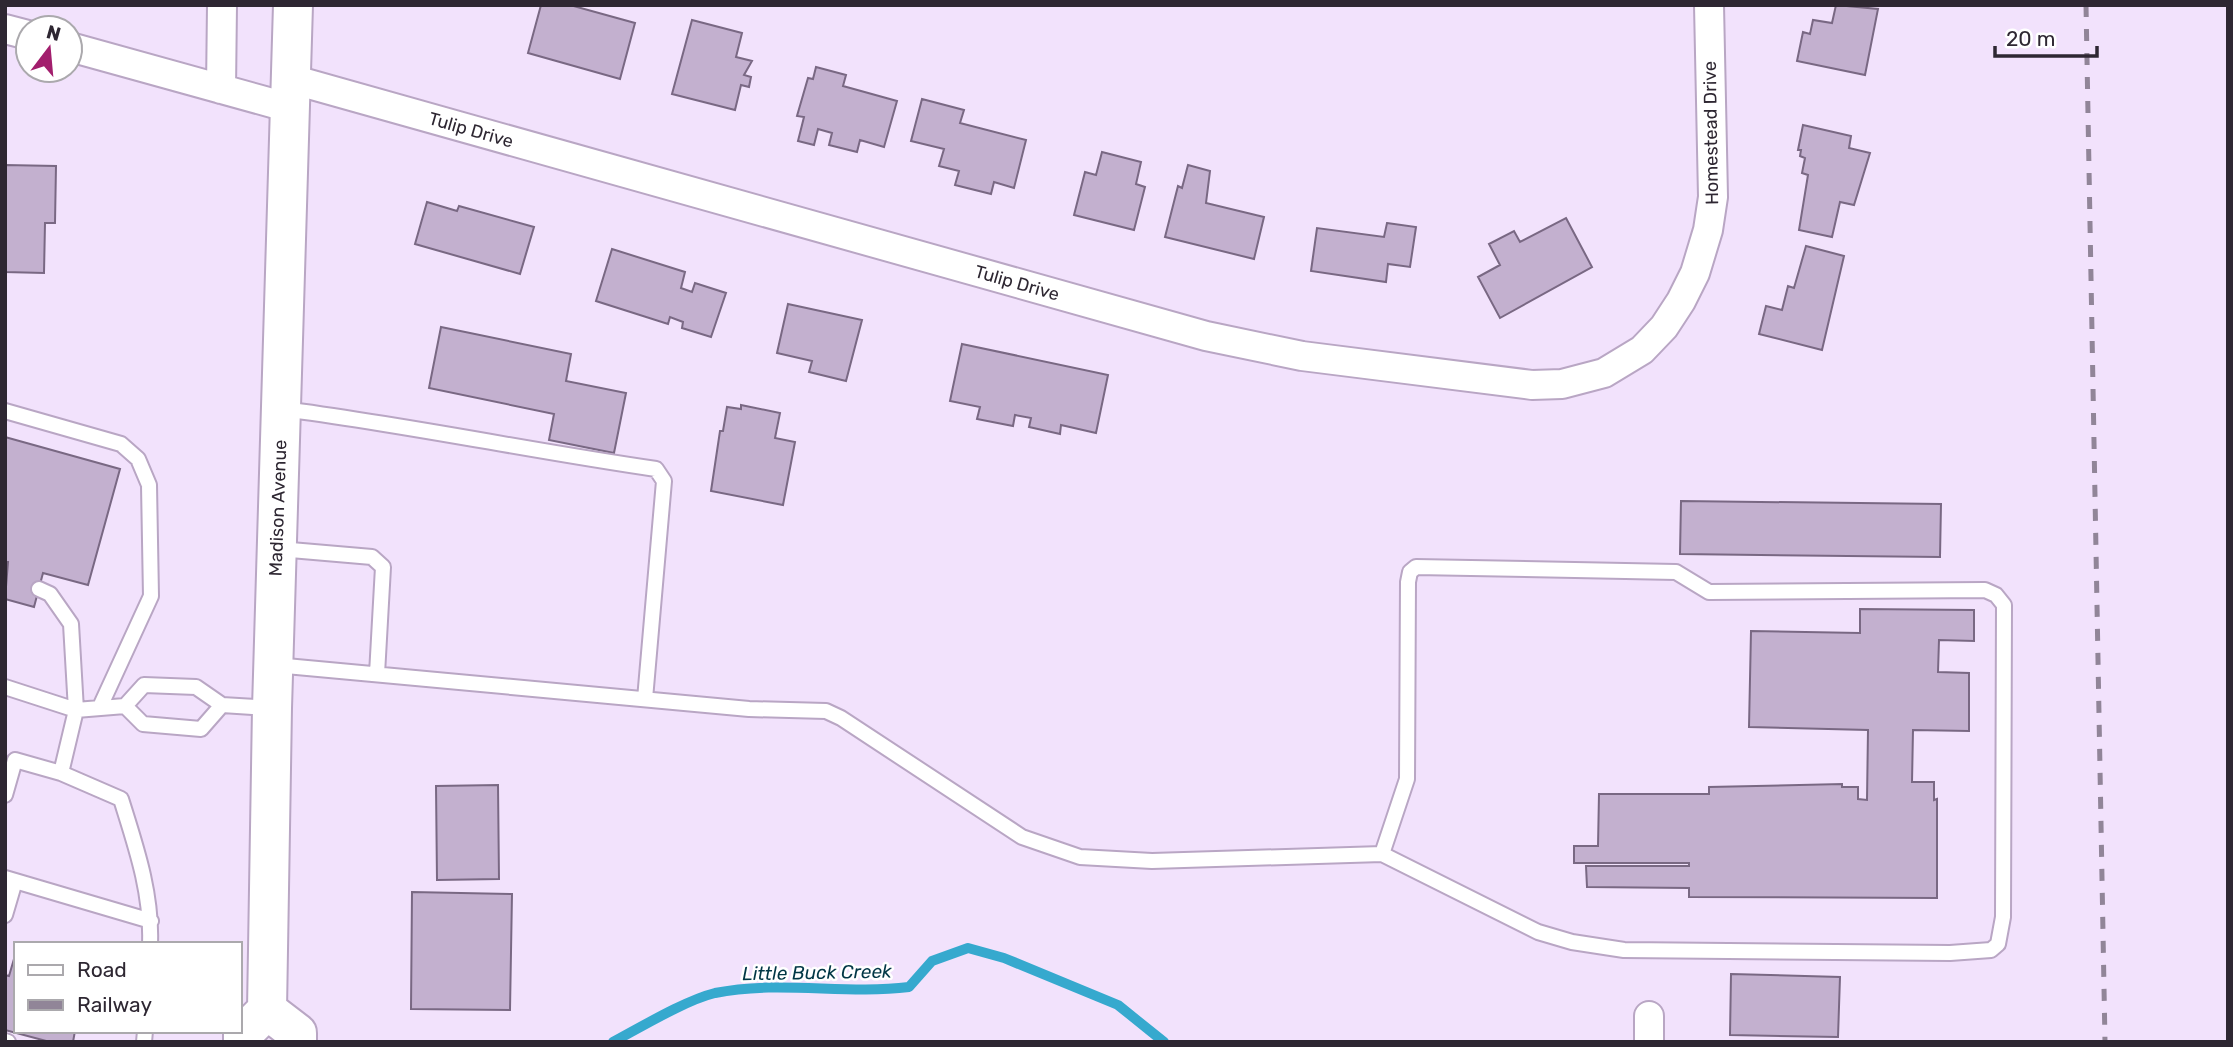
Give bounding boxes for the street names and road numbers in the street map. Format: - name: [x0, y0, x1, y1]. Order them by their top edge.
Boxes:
- street label: Homestead Drive: [1699, 61, 1723, 205]
- street label: Tulip Drive: [426, 107, 516, 153]
- street label: Tulip Drive: [972, 260, 1062, 306]
- street label: Madison Avenue: [265, 439, 291, 577]

